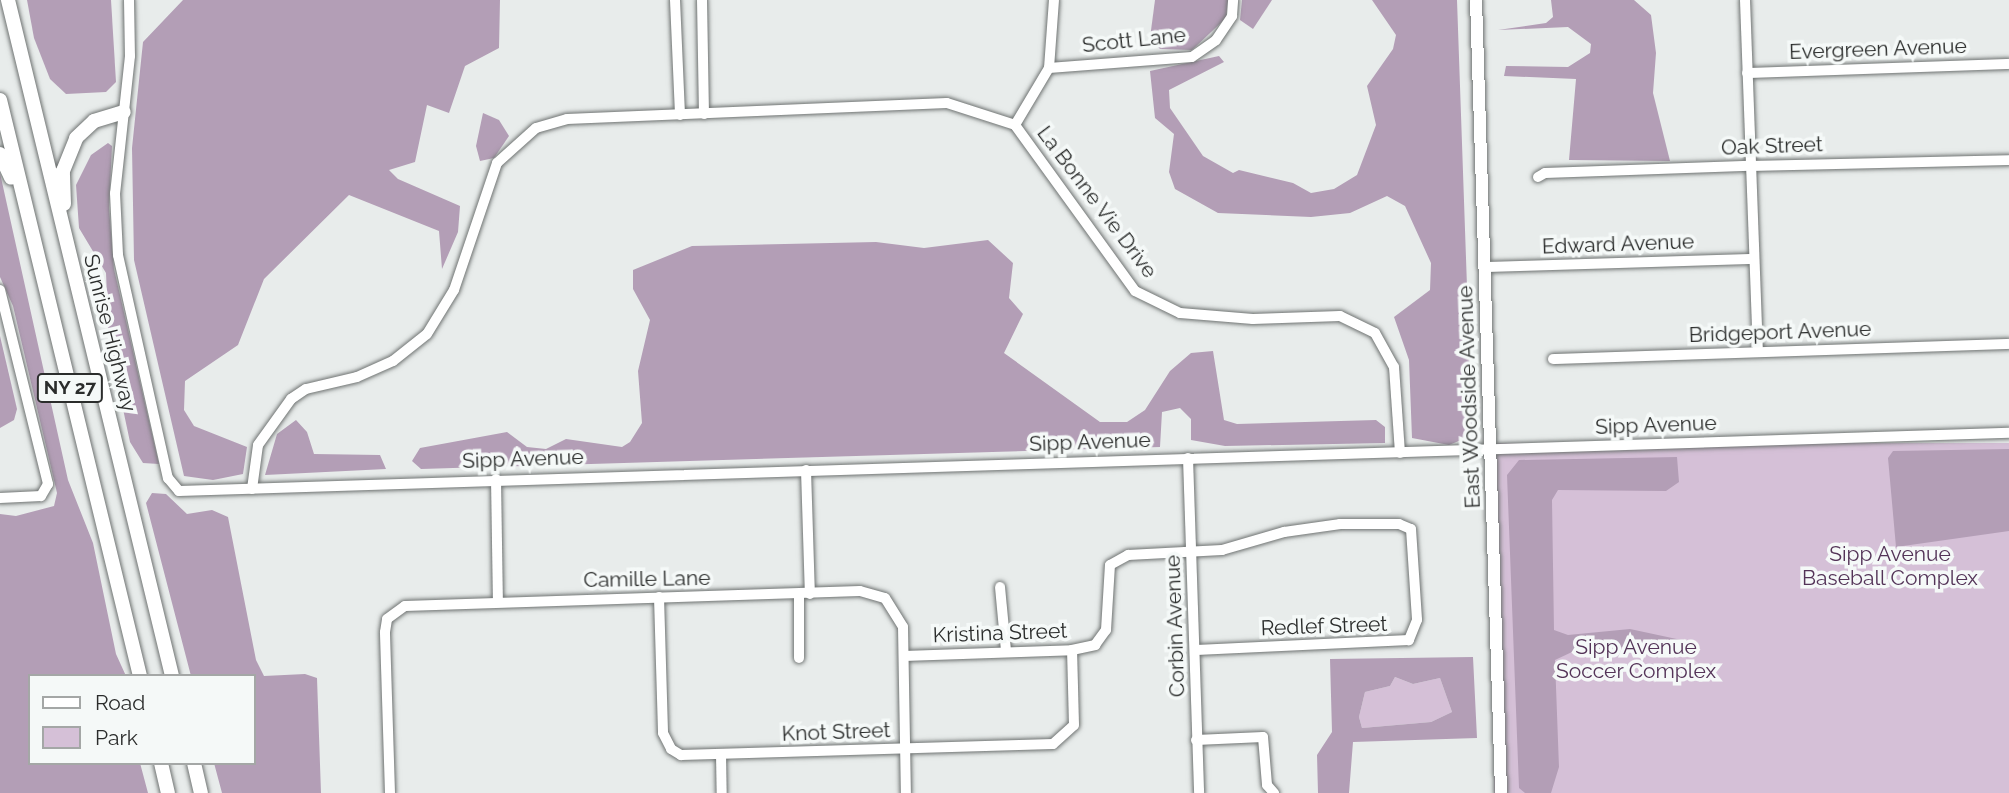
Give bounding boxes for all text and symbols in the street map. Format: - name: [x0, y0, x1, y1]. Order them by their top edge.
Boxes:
- street label: Scott Lane: [1081, 22, 1187, 58]
- street label: Evergreen Avenue: [1788, 33, 1968, 65]
- street label: La Bonne Vie Drive: [1031, 121, 1163, 283]
- street label: Oak Street: [1721, 132, 1823, 160]
- street label: Edward Avenue: [1541, 229, 1695, 259]
- street label: Sunrise Highway: [78, 252, 142, 414]
- street label: East Woodside Avenue: [1452, 284, 1486, 510]
- street label: Bridgeport Avenue: [1688, 316, 1872, 348]
- road number: NY 27: [35, 372, 105, 404]
- street label: Sipp Avenue: [1594, 410, 1718, 440]
- street label: Sipp Avenue: [1028, 427, 1152, 457]
- street label: Sipp Avenue: [461, 444, 585, 474]
- park label: Sipp Avenue Baseball Complex: [1802, 541, 1978, 591]
- street label: Corbin Avenue: [1160, 554, 1190, 698]
- street label: Camille Lane: [583, 565, 711, 593]
- street label: Redlef Street: [1260, 611, 1388, 641]
- street label: Kristina Street: [932, 618, 1068, 648]
- park label: Sipp Avenue Soccer Complex: [1556, 634, 1716, 684]
- legend: [28, 674, 256, 765]
- text: Road: [95, 690, 145, 715]
- street label: Knot Street: [781, 718, 891, 746]
- text: Park: [95, 725, 138, 750]

